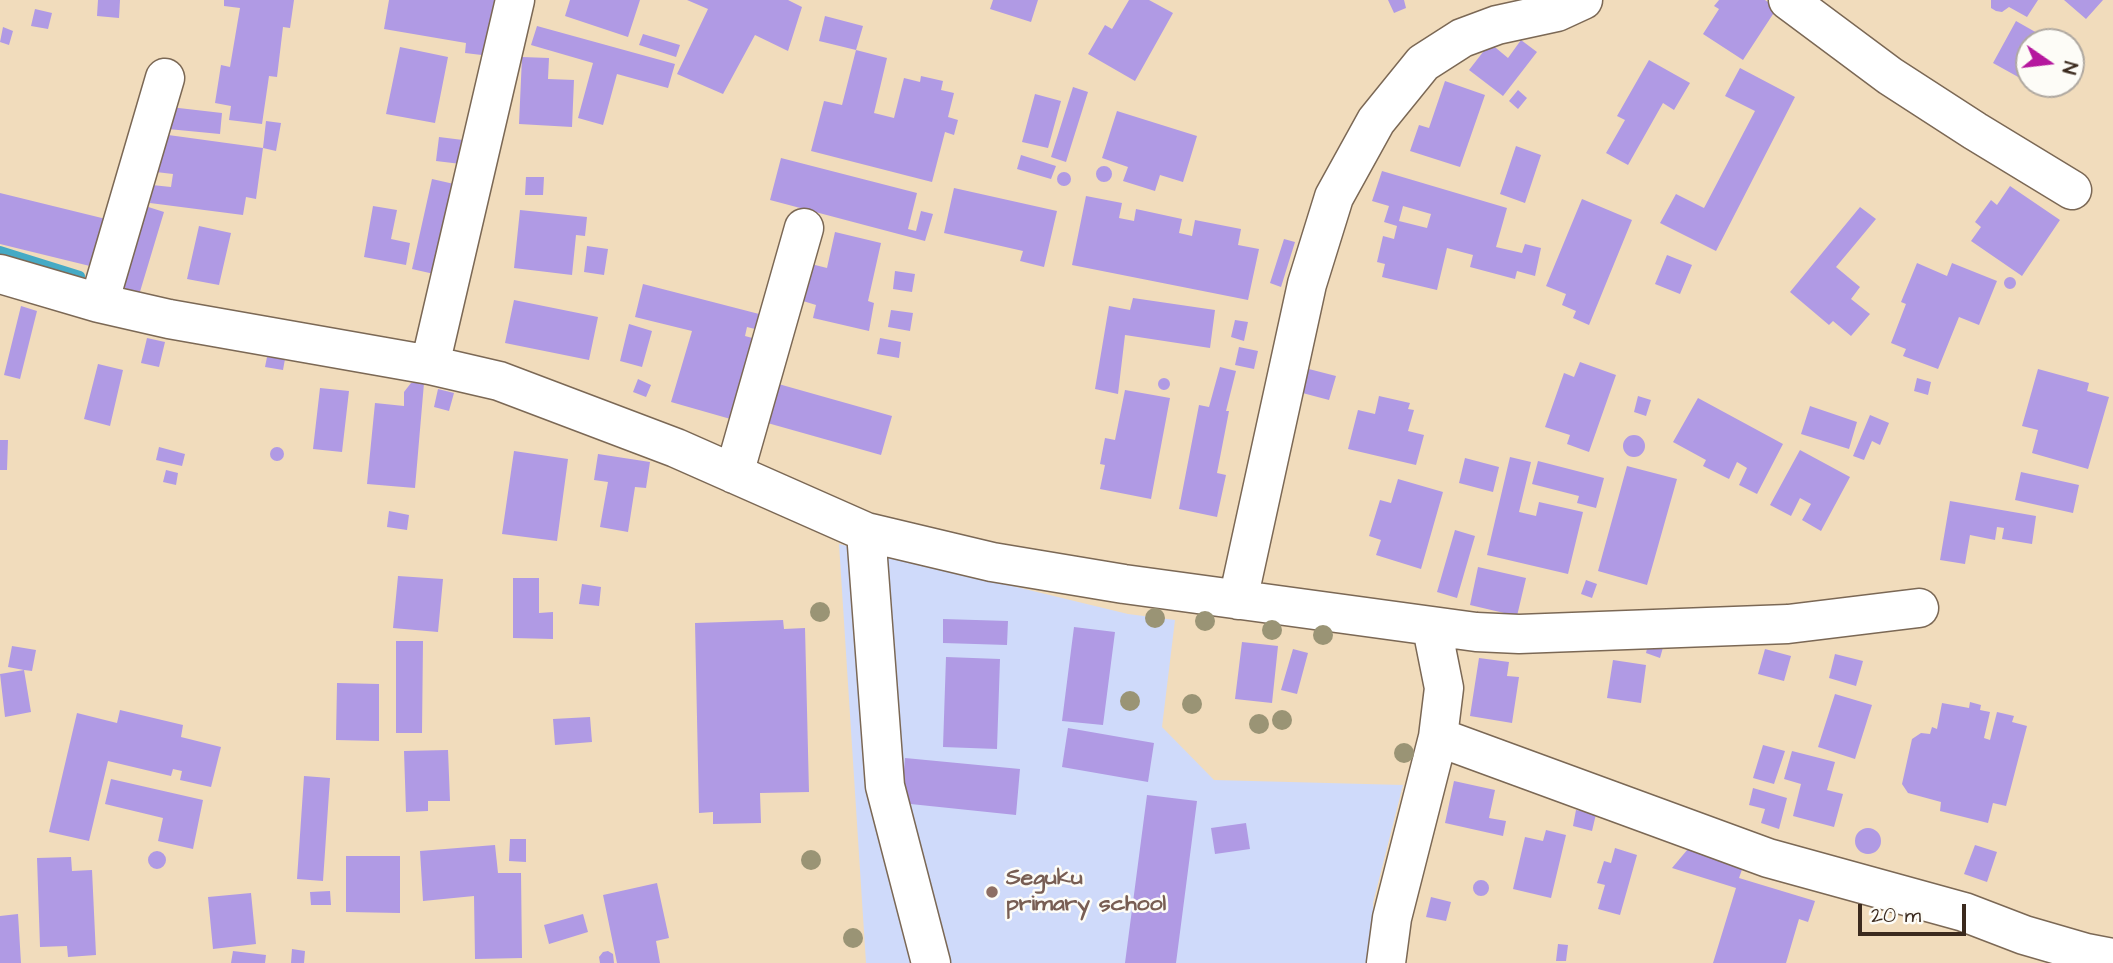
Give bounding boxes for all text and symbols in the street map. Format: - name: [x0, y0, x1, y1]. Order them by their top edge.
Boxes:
- north arrow: [2015, 28, 2085, 98]
- text: N: [2054, 59, 2083, 77]
- place label: Seguku primary school: [1006, 865, 1166, 919]
- marker: Seguku primary school: [984, 884, 1000, 900]
- scale bar: [1861, 890, 1969, 934]
- text: 20 m: [1871, 901, 1921, 930]

